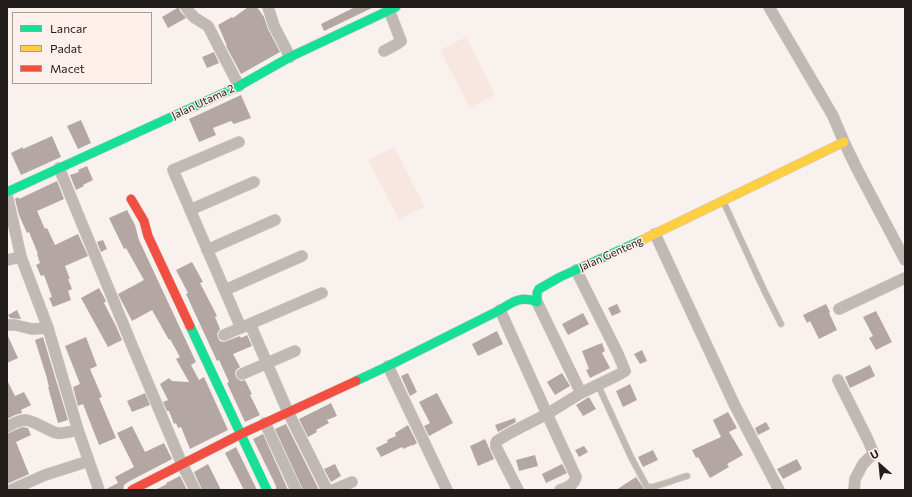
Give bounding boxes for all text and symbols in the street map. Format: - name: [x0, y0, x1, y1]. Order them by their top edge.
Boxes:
- legend: [12, 12, 152, 84]
- text: Lancar: [50, 21, 87, 35]
- text: Padat: [50, 41, 82, 55]
- text: Macet: [50, 61, 85, 75]
- street label: Jalan Utama 2: [170, 82, 236, 122]
- street label: Jalan Genteng: [577, 234, 645, 274]
- north arrow: [860, 445, 900, 485]
- text: U: [868, 446, 881, 461]

